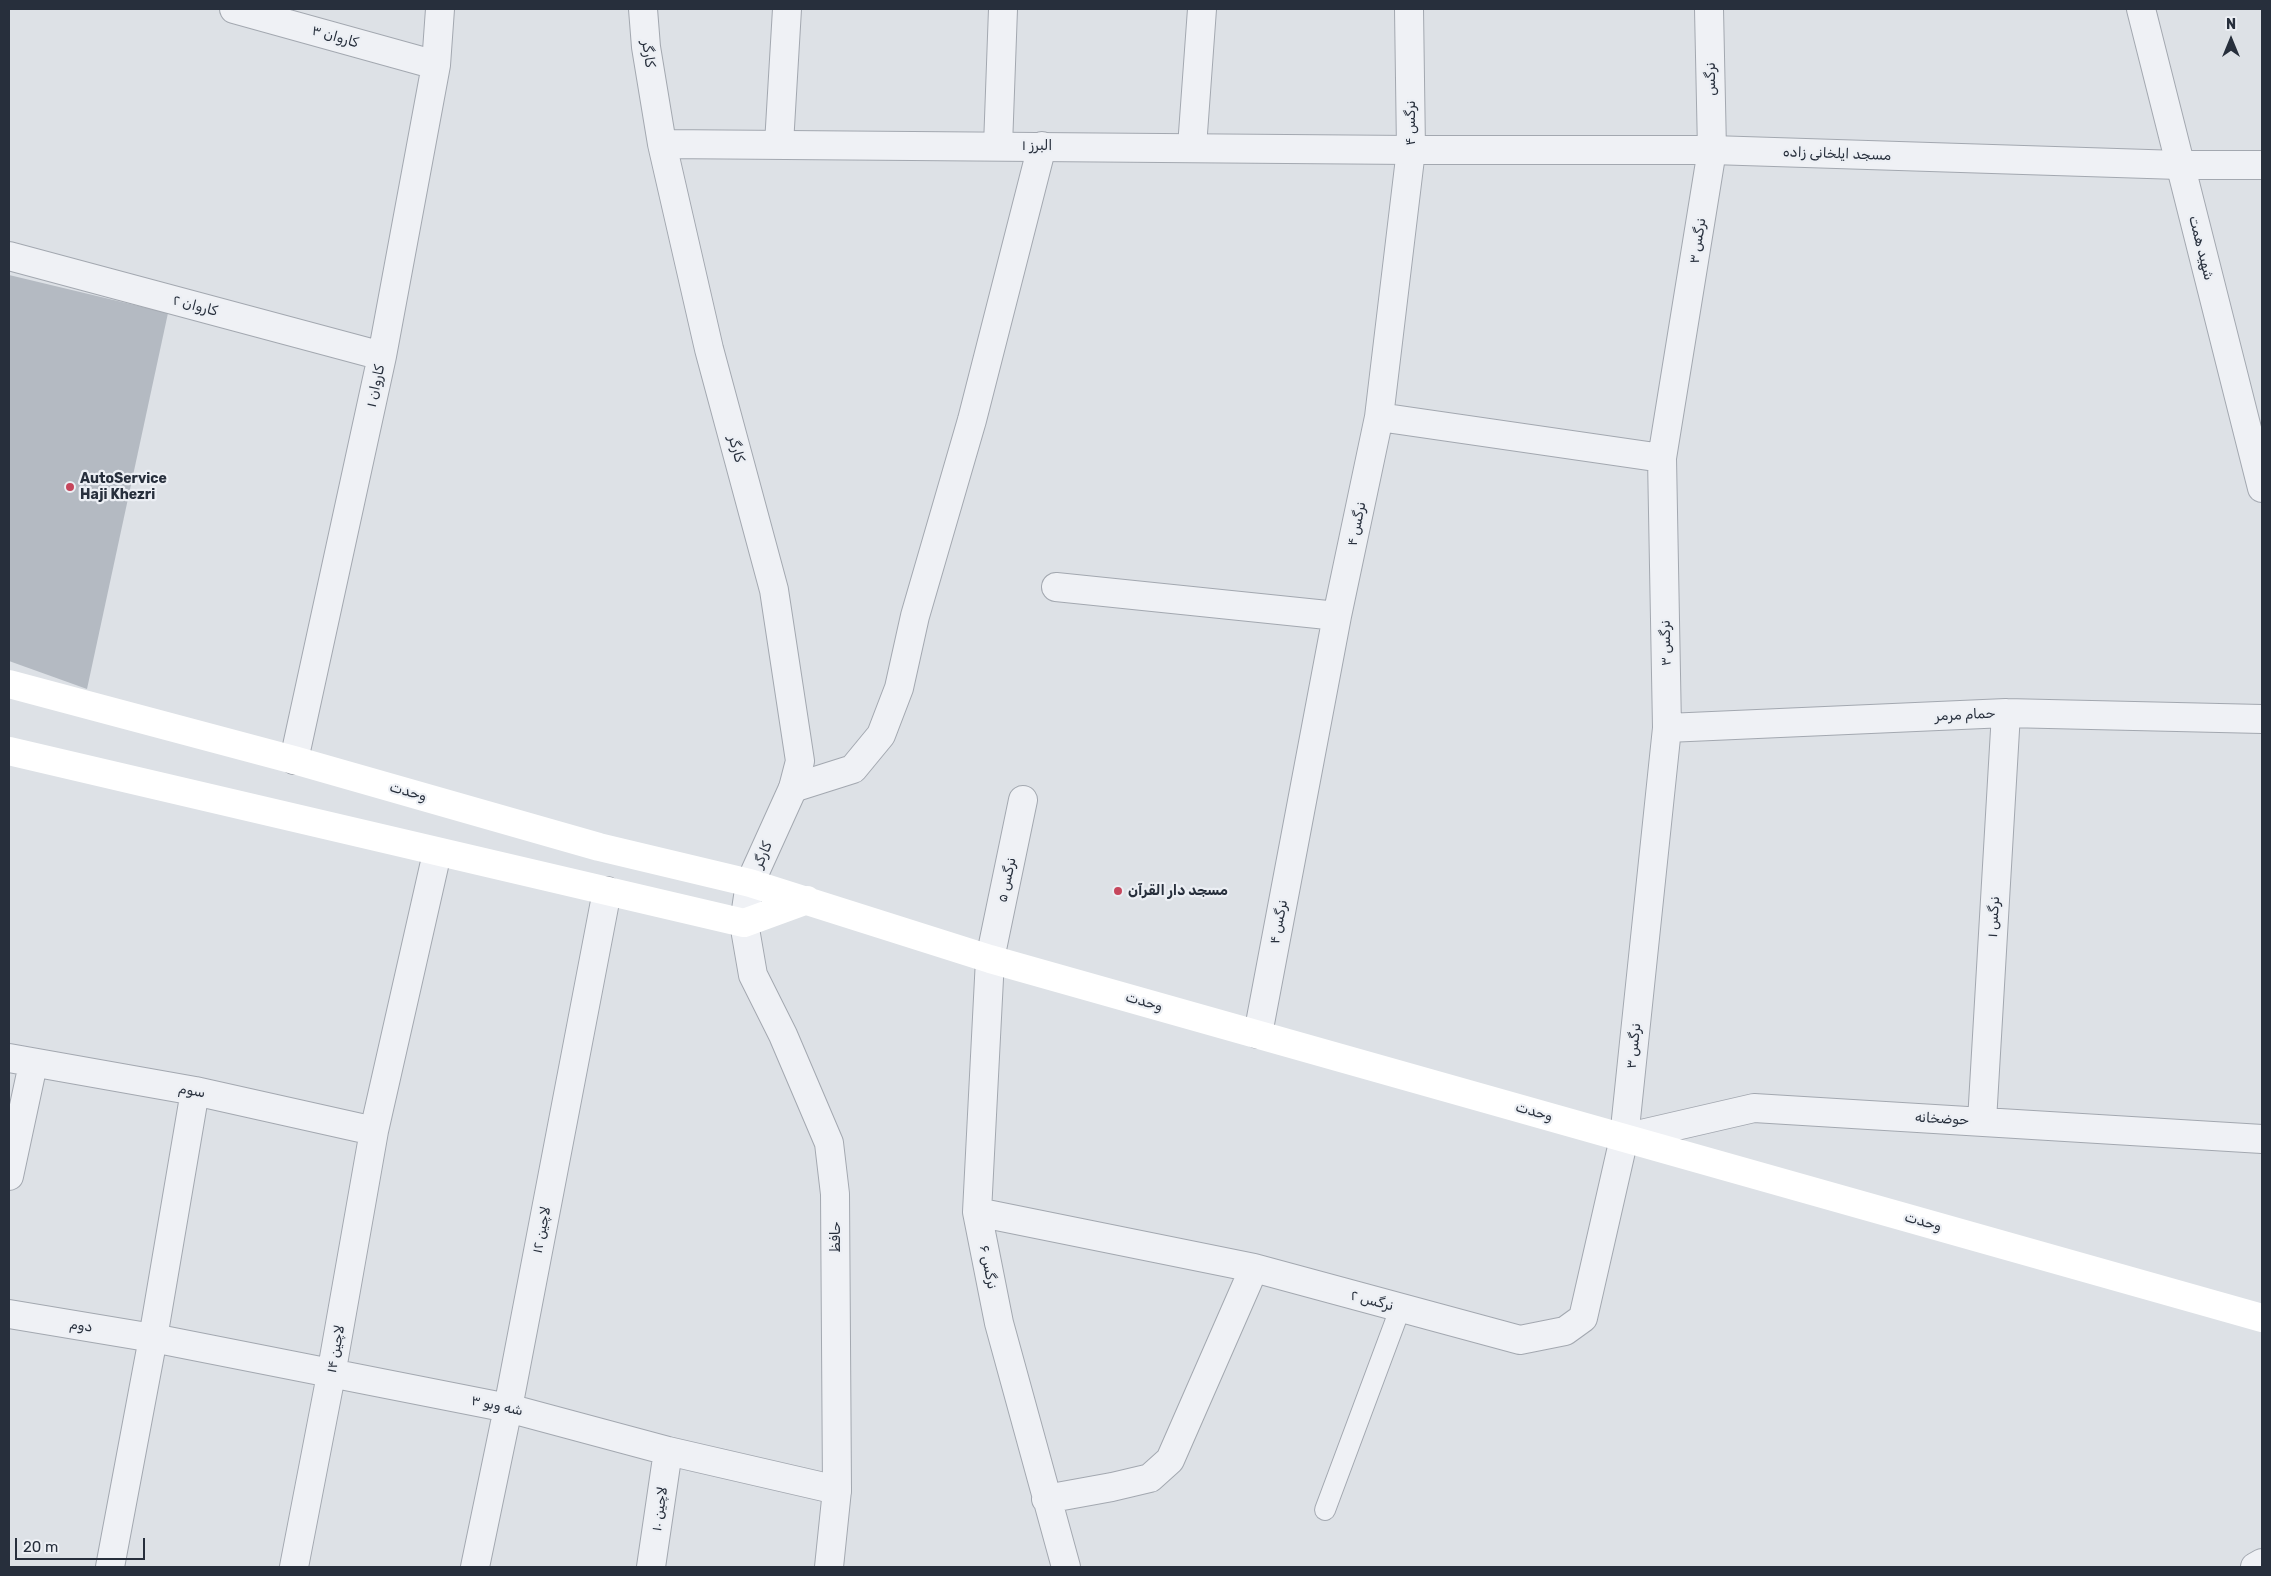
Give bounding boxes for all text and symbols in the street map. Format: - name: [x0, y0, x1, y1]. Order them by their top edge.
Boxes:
- north arrow: [2206, 15, 2256, 65]
- text: N: [2226, 16, 2236, 33]
- street label: کاروان ۳: [310, 22, 360, 52]
- street label: کارگر: [638, 39, 658, 69]
- street label: نرگس: [1702, 62, 1720, 96]
- street label: نرگس ۴: [1403, 101, 1419, 145]
- street label: البرز ۱: [1022, 138, 1052, 154]
- street label: مسجد ایلخانی زاده: [1783, 144, 1891, 164]
- street label: شهید همت: [2185, 214, 2217, 282]
- street label: نرگس ۳: [1686, 217, 1710, 265]
- street label: کاروان ۲: [171, 292, 219, 320]
- street label: کاروان ۱: [363, 363, 389, 409]
- street label: کارگر: [724, 434, 748, 464]
- place label: AutoService Haji Khezri: [80, 471, 167, 504]
- marker: AutoService Haji Khezri: [64, 481, 76, 493]
- street label: نرگس ۴: [1344, 500, 1370, 548]
- street label: نرگس ۳: [1657, 620, 1675, 666]
- street label: حمام مرمر: [1934, 705, 1996, 725]
- street label: وحدت: [387, 779, 429, 805]
- street label: کارگر: [750, 839, 776, 871]
- street label: نرگس ۵: [994, 856, 1020, 904]
- place label: مسجد دار القرآن: [1128, 883, 1228, 899]
- marker: مسجد دار القرآن: [1112, 885, 1124, 897]
- street label: نرگس ۱: [1985, 896, 2003, 938]
- street label: نرگس ۴: [1266, 898, 1292, 946]
- street label: وحدت: [1123, 989, 1165, 1015]
- street label: نرگس ۳: [1623, 1022, 1645, 1070]
- street label: سوم: [177, 1080, 207, 1102]
- street label: وحدت: [1513, 1099, 1555, 1125]
- street label: حوضخانه: [1914, 1109, 1970, 1129]
- street label: لاچین ۱۲: [529, 1205, 555, 1255]
- street label: وحدت: [1902, 1209, 1944, 1235]
- street label: حافظ: [828, 1221, 844, 1253]
- street label: نرگس ۶: [976, 1244, 1000, 1290]
- street label: نرگس ۲: [1349, 1287, 1395, 1315]
- street label: دوم: [68, 1316, 94, 1336]
- street label: لاچین ۱۴: [324, 1324, 348, 1374]
- street label: شه وبو ۳: [470, 1392, 524, 1420]
- street label: لاچین ۱۰: [649, 1486, 671, 1532]
- scale bar: [18, 1528, 148, 1560]
- text: 20 m: [23, 1538, 58, 1556]

